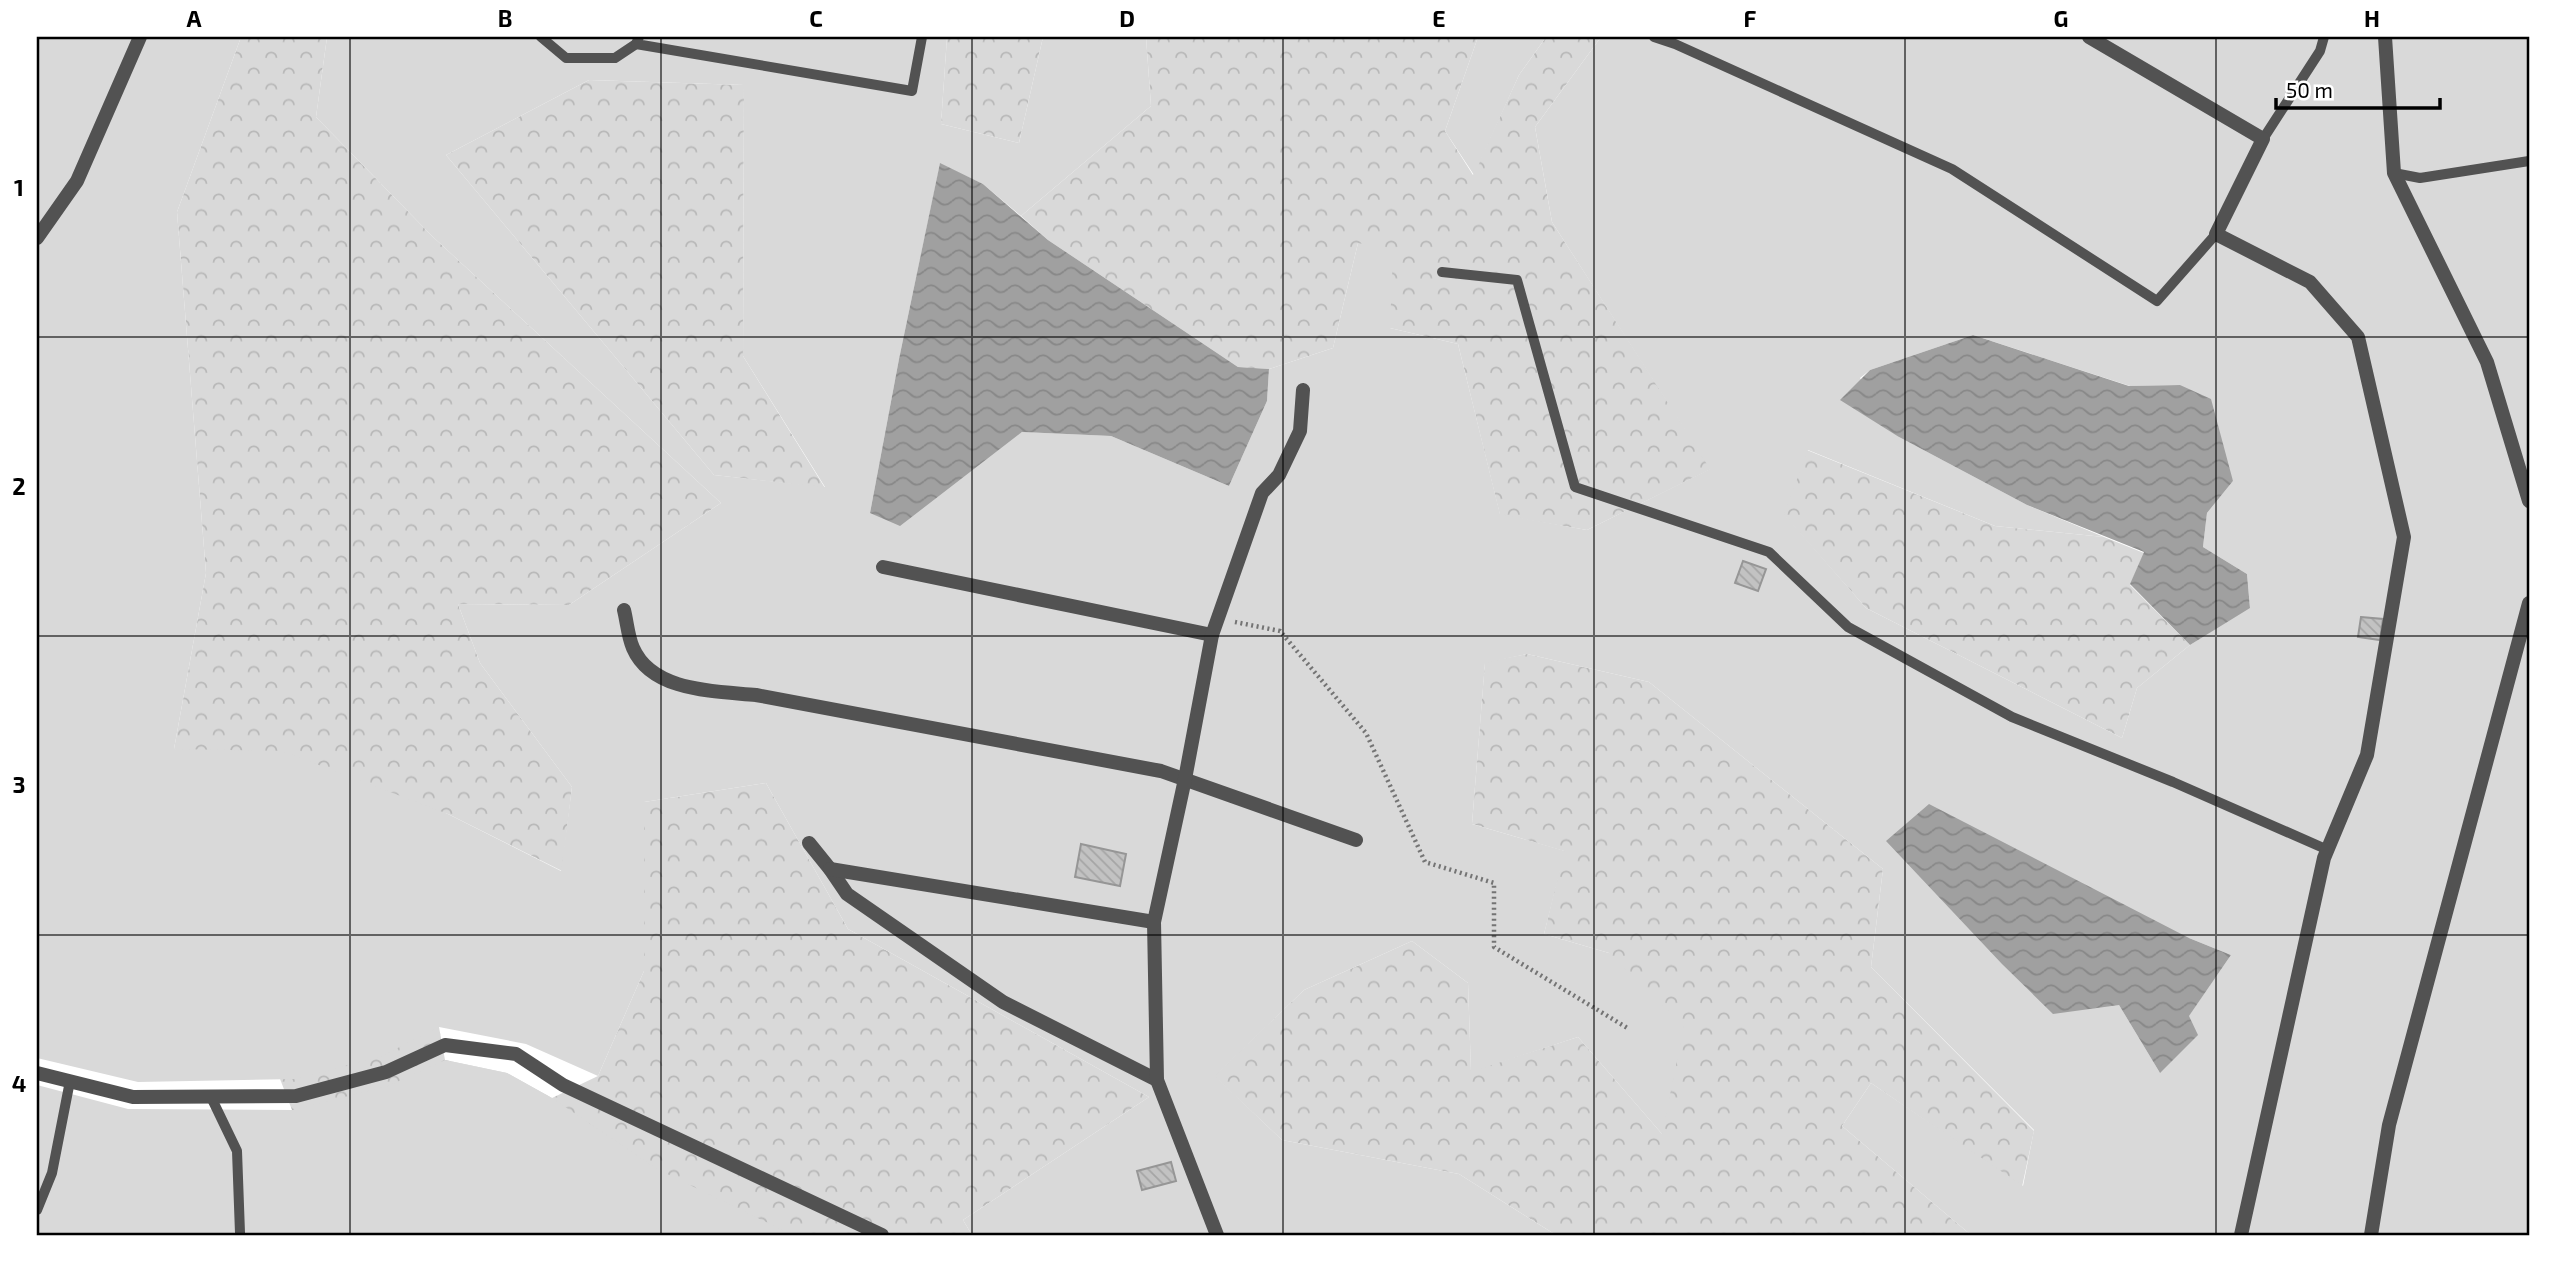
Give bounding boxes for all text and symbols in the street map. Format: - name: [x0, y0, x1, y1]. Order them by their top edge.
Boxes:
- text: A: [186, 4, 202, 32]
- text: B: [498, 4, 512, 32]
- text: C: [809, 4, 823, 32]
- text: D: [1119, 4, 1135, 32]
- text: E: [1432, 4, 1446, 32]
- text: F: [1744, 4, 1757, 32]
- text: G: [2054, 4, 2068, 32]
- text: H: [2364, 4, 2380, 32]
- scale bar: [2276, 66, 2440, 110]
- text: 50 m: [2286, 77, 2333, 102]
- text: 1: [14, 173, 24, 201]
- text: 2: [12, 472, 26, 500]
- text: 3: [12, 770, 26, 798]
- text: 4: [12, 1069, 26, 1097]

